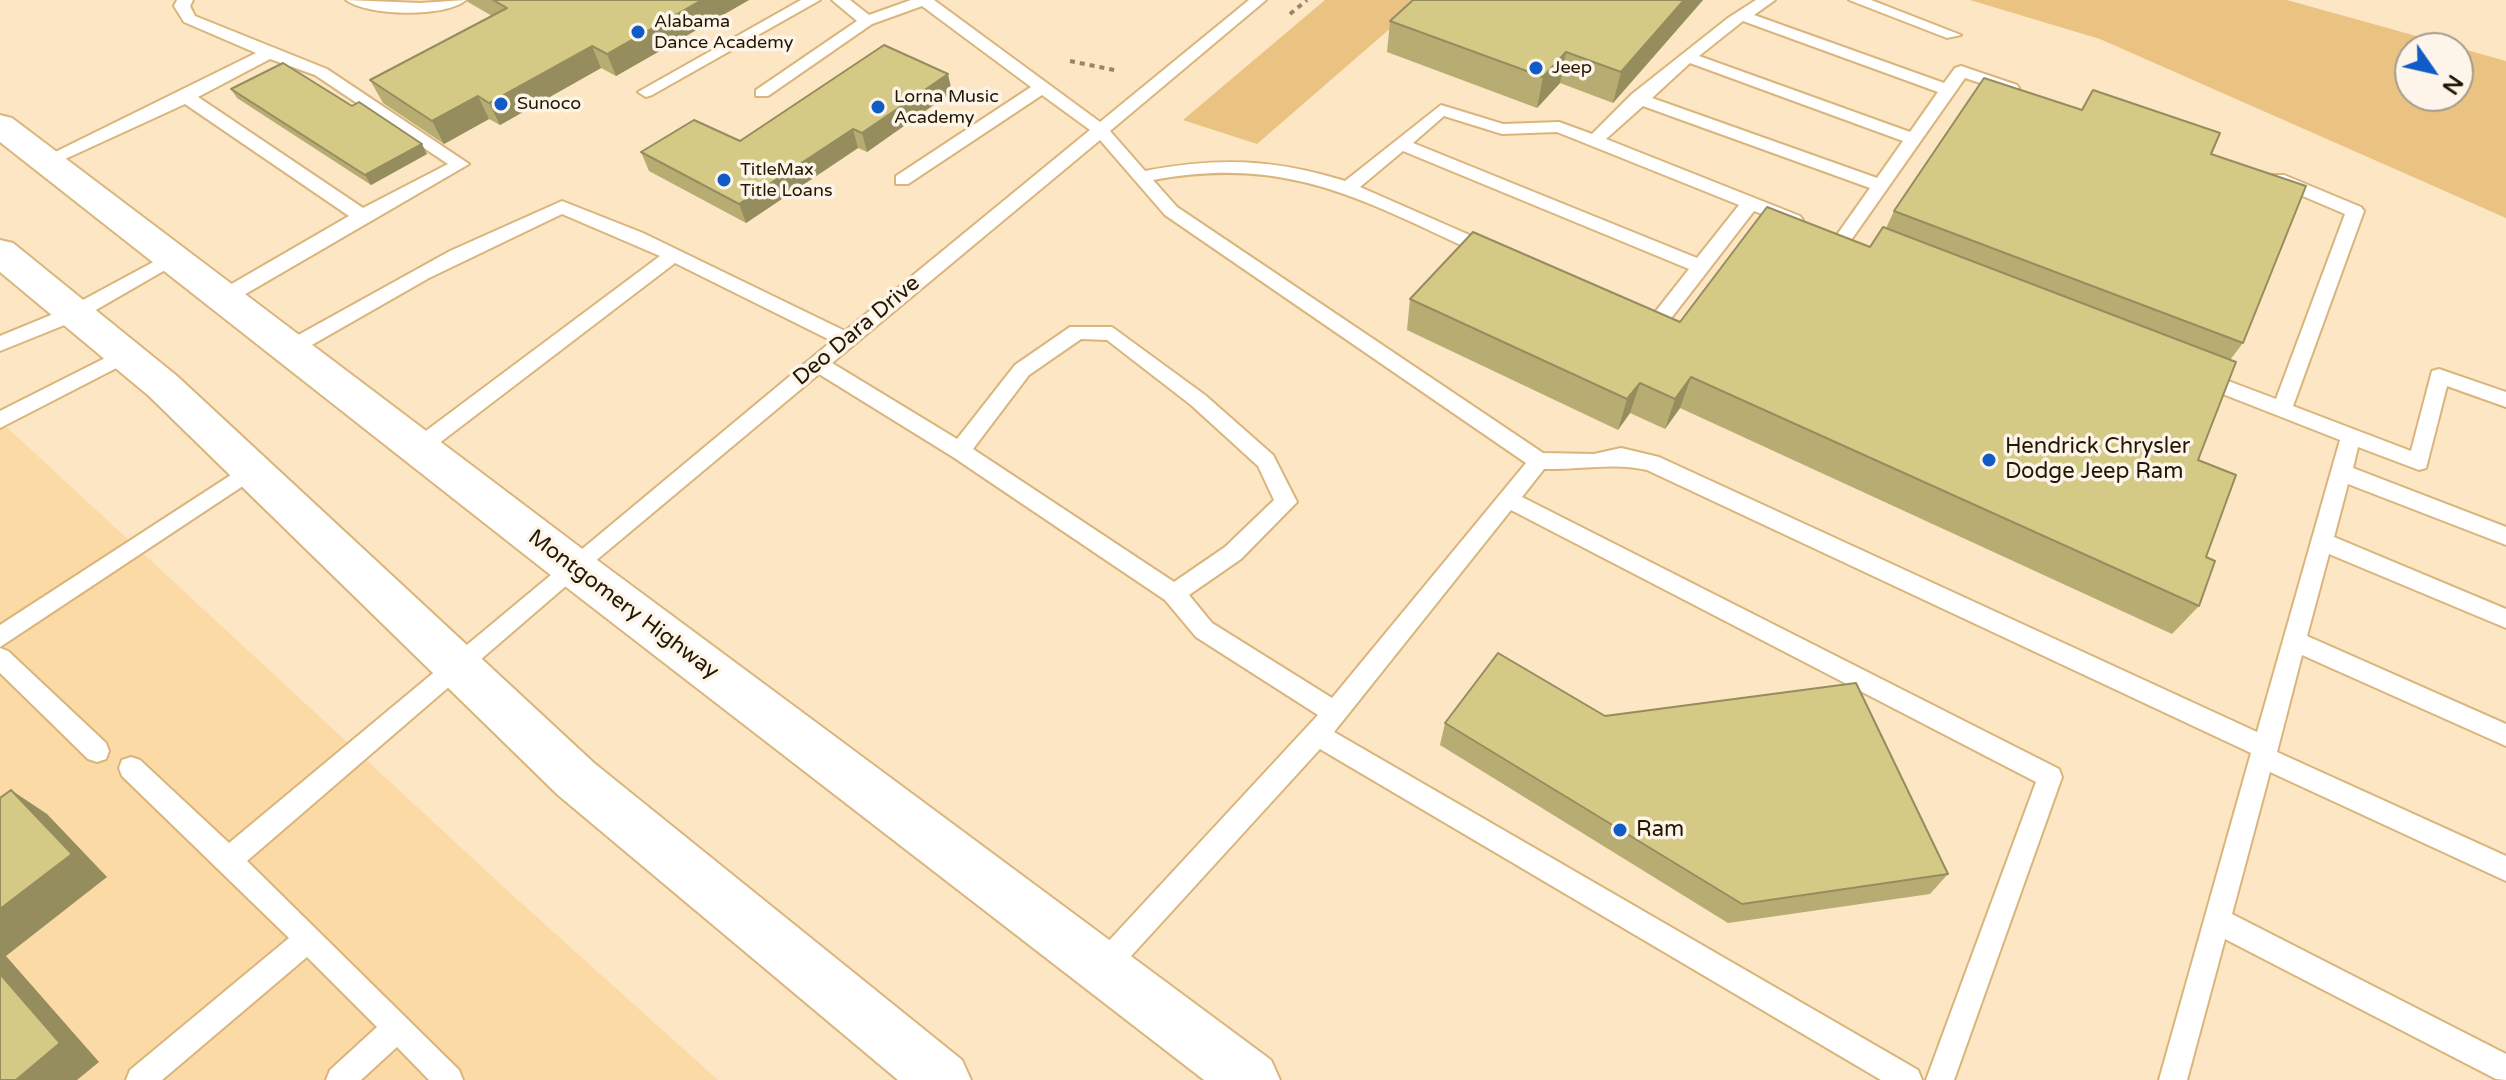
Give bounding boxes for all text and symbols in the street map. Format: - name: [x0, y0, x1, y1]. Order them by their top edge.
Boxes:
- place label: Alabama Dance Academy: [654, 11, 793, 54]
- marker: Alabama Dance Academy: [629, 23, 647, 41]
- north arrow: [2394, 32, 2474, 112]
- place label: Jeep: [1552, 57, 1592, 79]
- marker: Jeep: [1527, 59, 1545, 77]
- text: N: [2437, 70, 2468, 99]
- place label: Lorna Music Academy: [894, 86, 999, 128]
- place label: Sunoco: [517, 93, 581, 115]
- marker: Sunoco: [492, 95, 510, 113]
- marker: Lorna Music Academy: [869, 98, 887, 116]
- place label: TitleMax Title Loans: [740, 159, 833, 202]
- marker: TitleMax Title Loans: [715, 171, 733, 189]
- street label: Deo Dara Drive: [788, 270, 926, 392]
- place label: Hendrick Chrysler Dodge Jeep Ram: [2005, 434, 2190, 486]
- marker: Hendrick Chrysler Dodge Jeep Ram: [1980, 451, 1998, 469]
- street label: Montgomery Highway: [522, 525, 724, 685]
- place label: Ram: [1636, 817, 1684, 843]
- marker: Ram: [1611, 821, 1629, 839]

